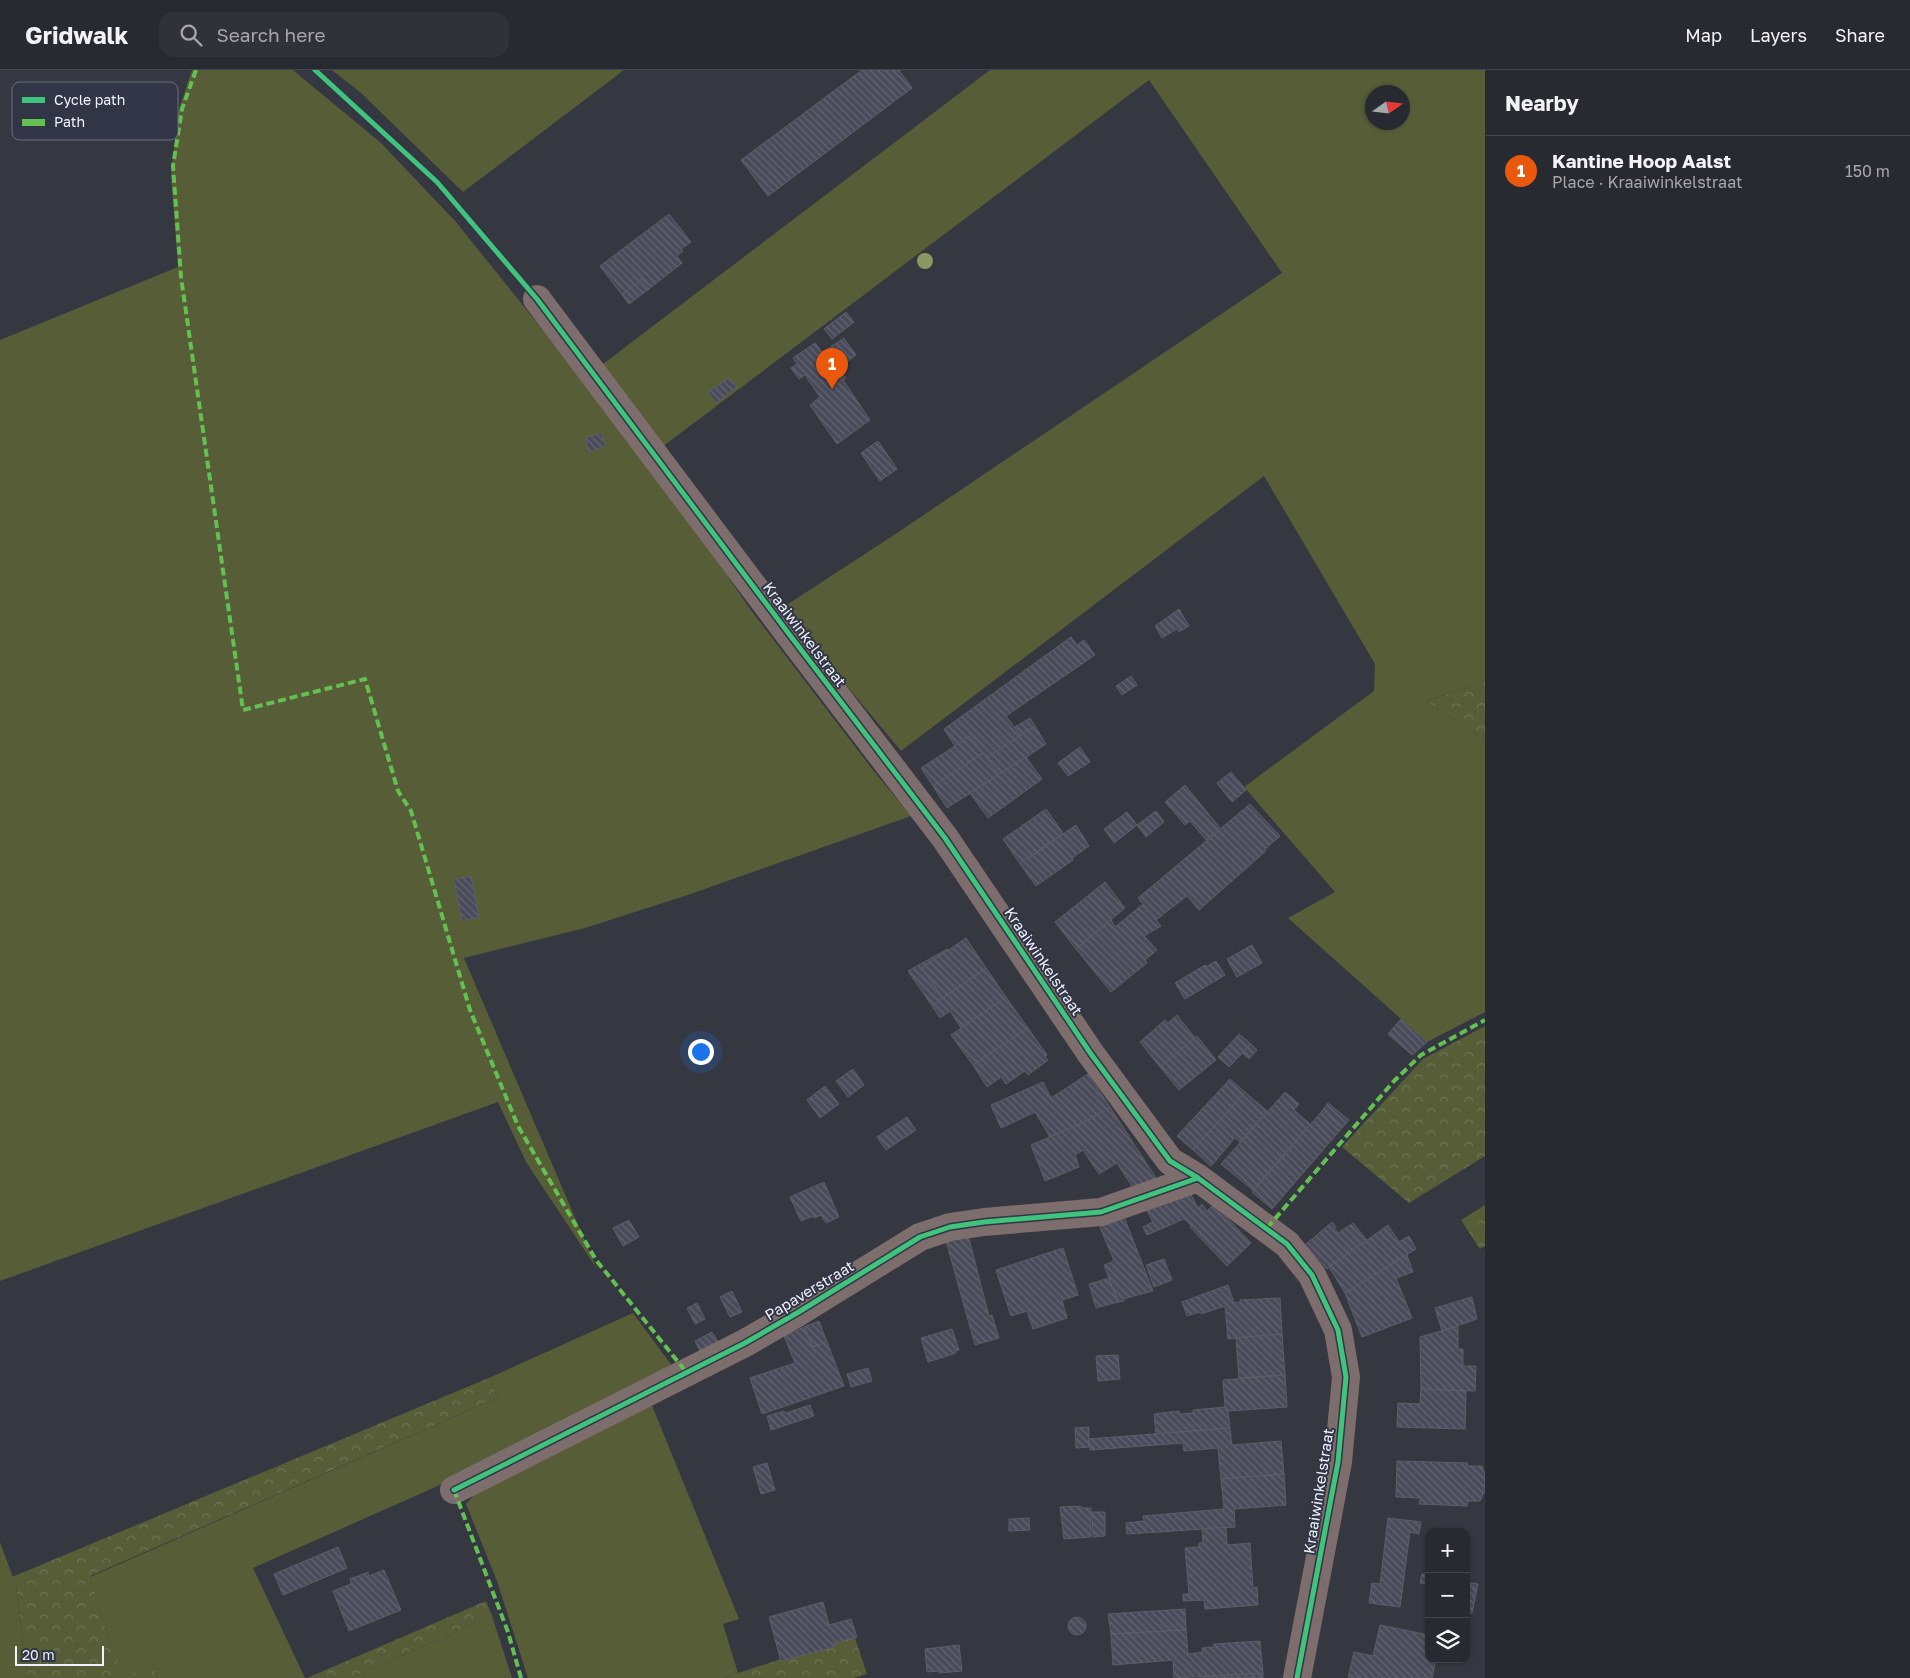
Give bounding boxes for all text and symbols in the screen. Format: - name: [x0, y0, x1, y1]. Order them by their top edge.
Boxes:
- search box: [159, 12, 509, 57]
- text: Gridwalk: [25, 20, 129, 49]
- icon: search: [177, 21, 205, 49]
- text: Search here: [217, 23, 325, 46]
- text: Map: [1685, 24, 1722, 46]
- text: Layers: [1750, 24, 1807, 46]
- text: Share: [1835, 24, 1885, 46]
- legend: [12, 82, 178, 140]
- north arrow: [1365, 85, 1410, 130]
- text: Nearby: [1505, 90, 1579, 116]
- text: Cycle path: [54, 91, 125, 108]
- text: Path: [54, 113, 85, 130]
- text: Kantine Hoop Aalst: [1552, 149, 1731, 172]
- text: 1: [1517, 161, 1525, 181]
- text: 150 m: [1845, 161, 1890, 181]
- text: Place · Kraaiwinkelstraat: [1552, 172, 1742, 192]
- pin: 1: [816, 348, 848, 389]
- street label: Kraaiwinkelstraat: [760, 578, 850, 690]
- street label: Kraaiwinkelstraat: [1001, 904, 1087, 1018]
- your location: [688, 1039, 714, 1065]
- street label: Papaverstraat: [761, 1256, 857, 1324]
- street label: Kraaiwinkelstraat: [1299, 1427, 1337, 1555]
- map controls: [1425, 1528, 1470, 1663]
- button: +: [1425, 1528, 1470, 1573]
- button: −: [1425, 1573, 1470, 1618]
- button: layers: [1425, 1618, 1470, 1663]
- scale bar: [15, 1643, 104, 1666]
- text: 20 m: [22, 1646, 55, 1663]

